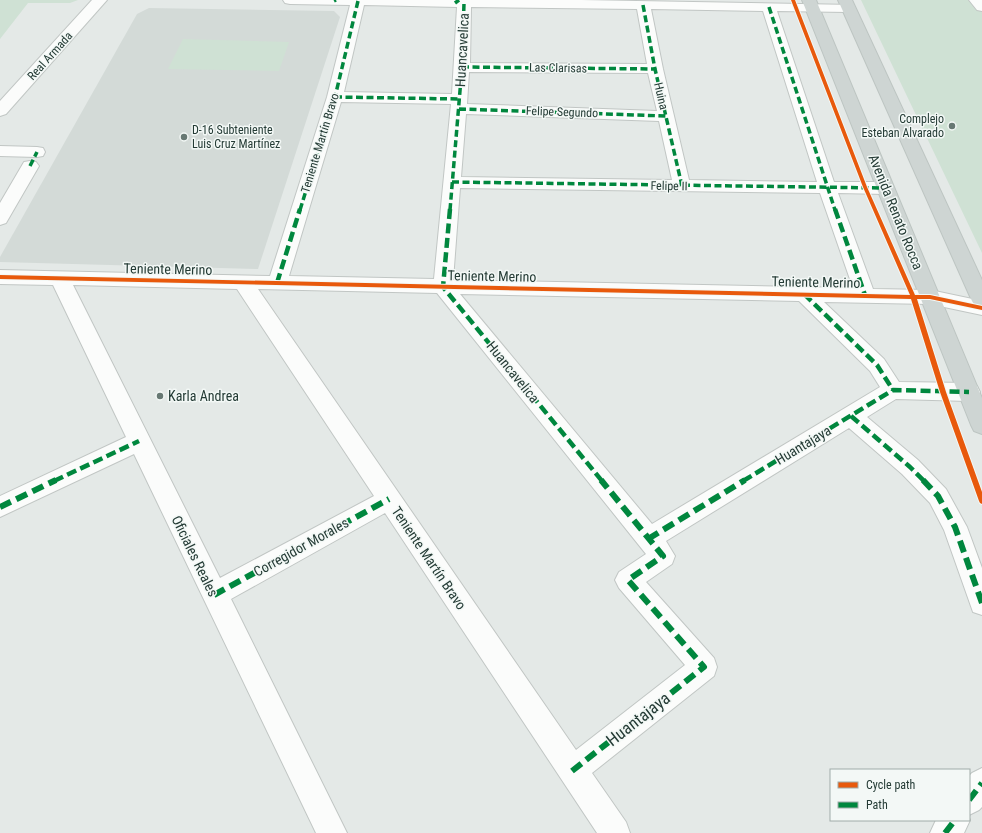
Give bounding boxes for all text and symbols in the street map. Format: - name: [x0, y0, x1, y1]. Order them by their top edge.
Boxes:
- street label: Huancavelica: [452, 13, 472, 87]
- street label: Real Armada: [25, 29, 76, 83]
- street label: Las Clarisas: [529, 60, 587, 76]
- street label: Huina: [651, 81, 671, 111]
- street label: Teniente Martín Bravo: [298, 91, 342, 195]
- street label: Felipe Segundo: [526, 104, 598, 120]
- place label: Complejo Esteban Alvarado: [862, 112, 944, 140]
- marker: Complejo Esteban Alvarado: [947, 121, 957, 131]
- place label: D-16 Subteniente Luis Cruz Martínez: [192, 123, 280, 151]
- marker: D-16 Subteniente Luis Cruz Martínez: [179, 132, 189, 142]
- street label: Avenida Renato Rocca: [866, 152, 926, 272]
- street label: Felipe II: [650, 179, 688, 193]
- street label: Teniente Merino: [123, 260, 213, 278]
- street label: Teniente Merino: [447, 267, 537, 285]
- street label: Teniente Merino: [771, 273, 861, 291]
- street label: Huancavelica: [483, 338, 543, 406]
- place label: Karla Andrea: [168, 388, 239, 404]
- marker: Karla Andrea: [155, 391, 165, 401]
- street label: Huantajaya: [772, 422, 834, 468]
- street label: Teniente Martín Bravo: [389, 503, 469, 613]
- street label: Oficiales Reales: [169, 513, 221, 599]
- street label: Corregidor Morales: [251, 514, 351, 580]
- street label: Huantajaya: [602, 688, 674, 750]
- legend: [830, 769, 970, 821]
- text: Cycle path: [866, 778, 916, 792]
- text: Path: [866, 798, 888, 812]

